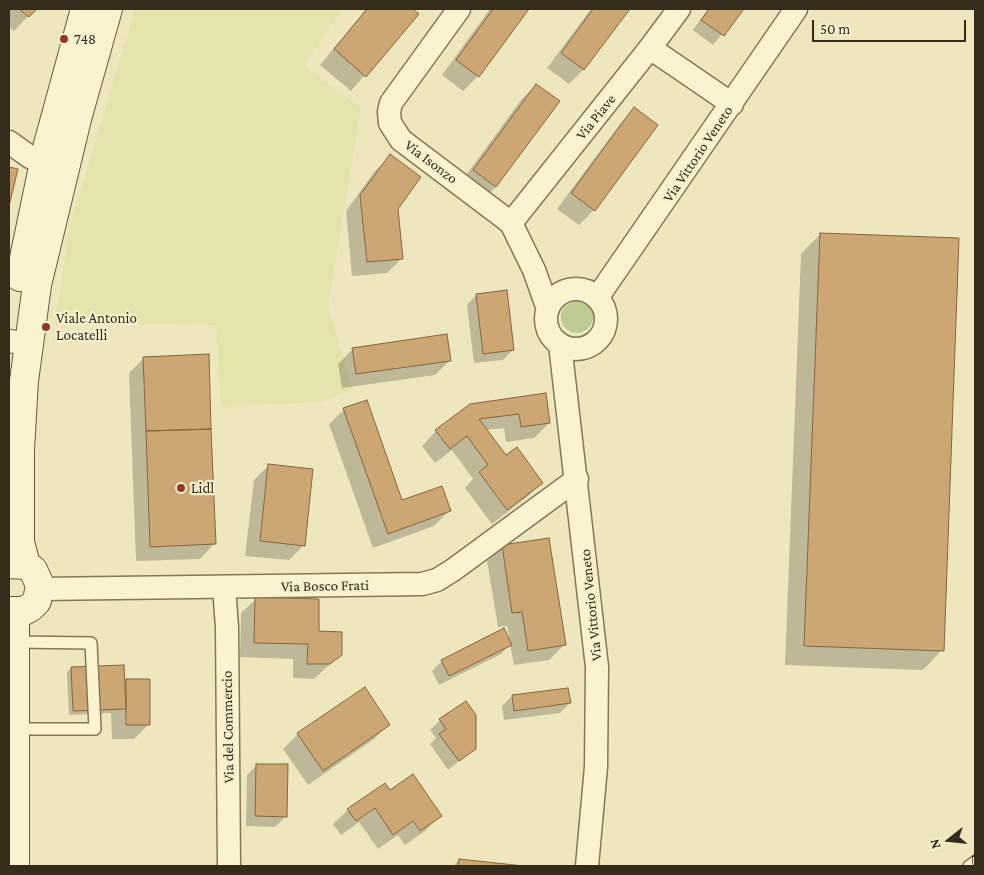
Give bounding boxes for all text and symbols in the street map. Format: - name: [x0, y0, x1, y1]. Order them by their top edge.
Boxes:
- scale bar: [814, 10, 968, 42]
- text: 50 m: [820, 21, 850, 37]
- place label: 748: [74, 30, 96, 48]
- marker: 748: [58, 33, 70, 45]
- street label: Via Piave: [572, 90, 620, 144]
- street label: Via Vittorio Veneto: [659, 102, 737, 206]
- street label: Via Isonzo: [401, 136, 461, 188]
- place label: Viale Antonio Locatelli: [56, 309, 137, 344]
- marker: Viale Antonio Locatelli: [40, 321, 52, 333]
- place label: Lidl: [191, 479, 214, 497]
- marker: Lidl: [175, 482, 187, 494]
- street label: Via Vittorio Veneto: [576, 548, 606, 662]
- street label: Via Bosco Frati: [281, 576, 369, 596]
- street label: Via del Commercio: [218, 670, 238, 784]
- north arrow: [924, 815, 974, 865]
- text: N: [926, 837, 944, 851]

